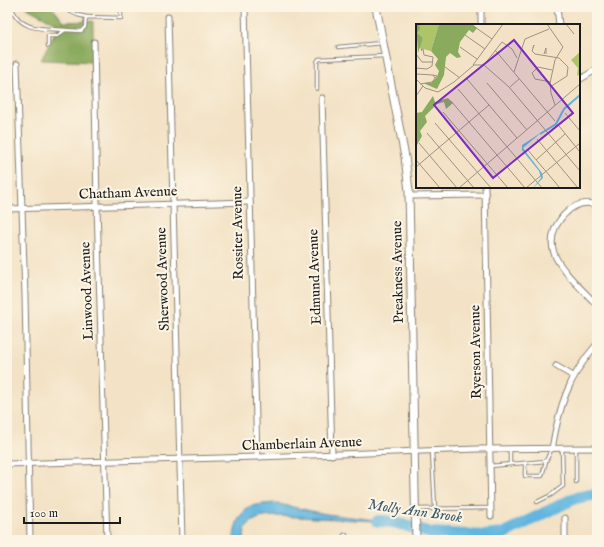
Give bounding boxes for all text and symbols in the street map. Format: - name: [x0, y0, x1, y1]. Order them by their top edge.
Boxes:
- inset map: [416, 24, 580, 188]
- street label: Chatham Avenue: [78, 182, 178, 204]
- street label: Rossiter Avenue: [228, 185, 248, 280]
- street label: Preakness Avenue: [388, 220, 408, 324]
- street label: Sherwood Avenue: [152, 226, 174, 331]
- street label: Edmund Avenue: [304, 228, 326, 325]
- street label: Linwood Avenue: [76, 241, 98, 341]
- street label: Ryerson Avenue: [466, 304, 486, 399]
- street label: Chamberlain Avenue: [242, 433, 363, 455]
- water label: Molly Ann Brook: [367, 495, 463, 527]
- scale bar: [24, 499, 120, 525]
- text: 100 m: [30, 506, 58, 521]

